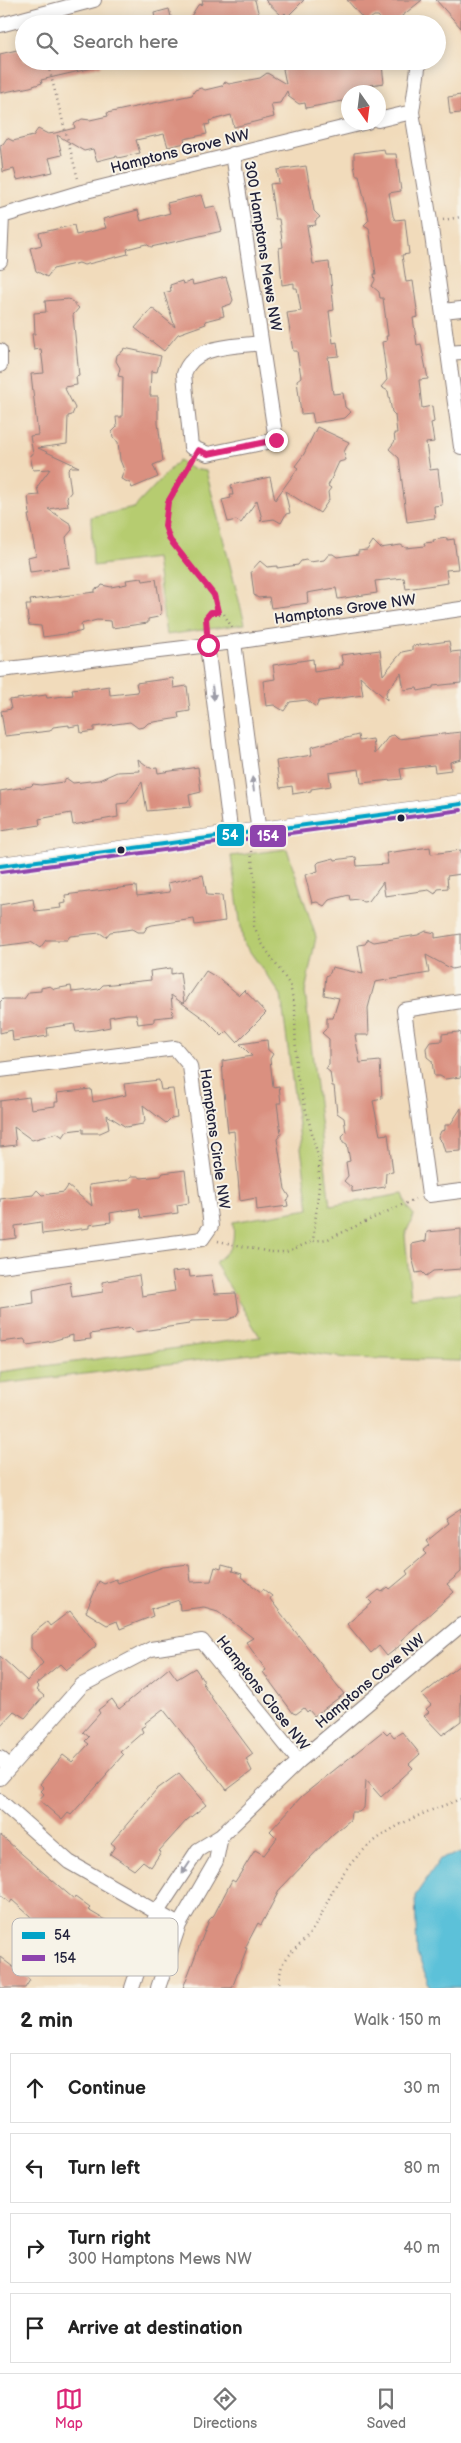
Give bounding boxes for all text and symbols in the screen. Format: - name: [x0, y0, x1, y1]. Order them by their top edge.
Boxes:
- search box: [15, 15, 446, 70]
- icon: search: [33, 29, 61, 57]
- text: Search here: [73, 31, 178, 54]
- north arrow: [341, 85, 386, 130]
- street label: Hamptons Grove NW: [109, 125, 252, 178]
- street label: 300 Hamptons Mews NW: [240, 159, 285, 333]
- route end: [265, 429, 288, 452]
- street label: Hamptons Grove NW: [273, 590, 417, 629]
- route start: [197, 634, 220, 657]
- one-way arrow: [209, 685, 217, 701]
- one-way arrow: [248, 776, 256, 792]
- unlabelled marker: [396, 813, 406, 823]
- line badge: 54: [216, 823, 245, 847]
- line badge: 154: [249, 824, 287, 848]
- text: 54: [222, 827, 239, 844]
- text: 154: [257, 828, 280, 845]
- unlabelled marker: [116, 845, 126, 855]
- street label: Hamptons Circle NW: [195, 1068, 234, 1211]
- street label: Hamptons Cove NW: [312, 1630, 429, 1733]
- street label: Hamptons Close NW: [212, 1632, 314, 1755]
- one-way arrow: [181, 1861, 191, 1875]
- legend: [12, 1918, 178, 1976]
- text: 54: [54, 1927, 71, 1944]
- text: 154: [54, 1950, 76, 1967]
- text: 2 min: [20, 2008, 73, 2033]
- text: Walk · 150 m: [354, 2011, 441, 2030]
- icon: ahead: [21, 2074, 49, 2102]
- text: Continue: [68, 2077, 146, 2100]
- text: 30 m: [403, 2079, 440, 2098]
- icon: left: [21, 2154, 49, 2182]
- text: Turn left: [68, 2157, 140, 2180]
- text: 80 m: [404, 2159, 440, 2178]
- text: Turn right: [68, 2227, 151, 2250]
- icon: right: [21, 2234, 49, 2262]
- text: 40 m: [403, 2239, 440, 2258]
- text: 300 Hamptons Mews NW: [68, 2250, 252, 2269]
- icon: arrive: [21, 2314, 49, 2342]
- text: Arrive at destination: [68, 2317, 243, 2340]
- tab: Map: [55, 2385, 83, 2432]
- tab: Directions: [193, 2385, 257, 2432]
- tab: Saved: [367, 2385, 406, 2432]

